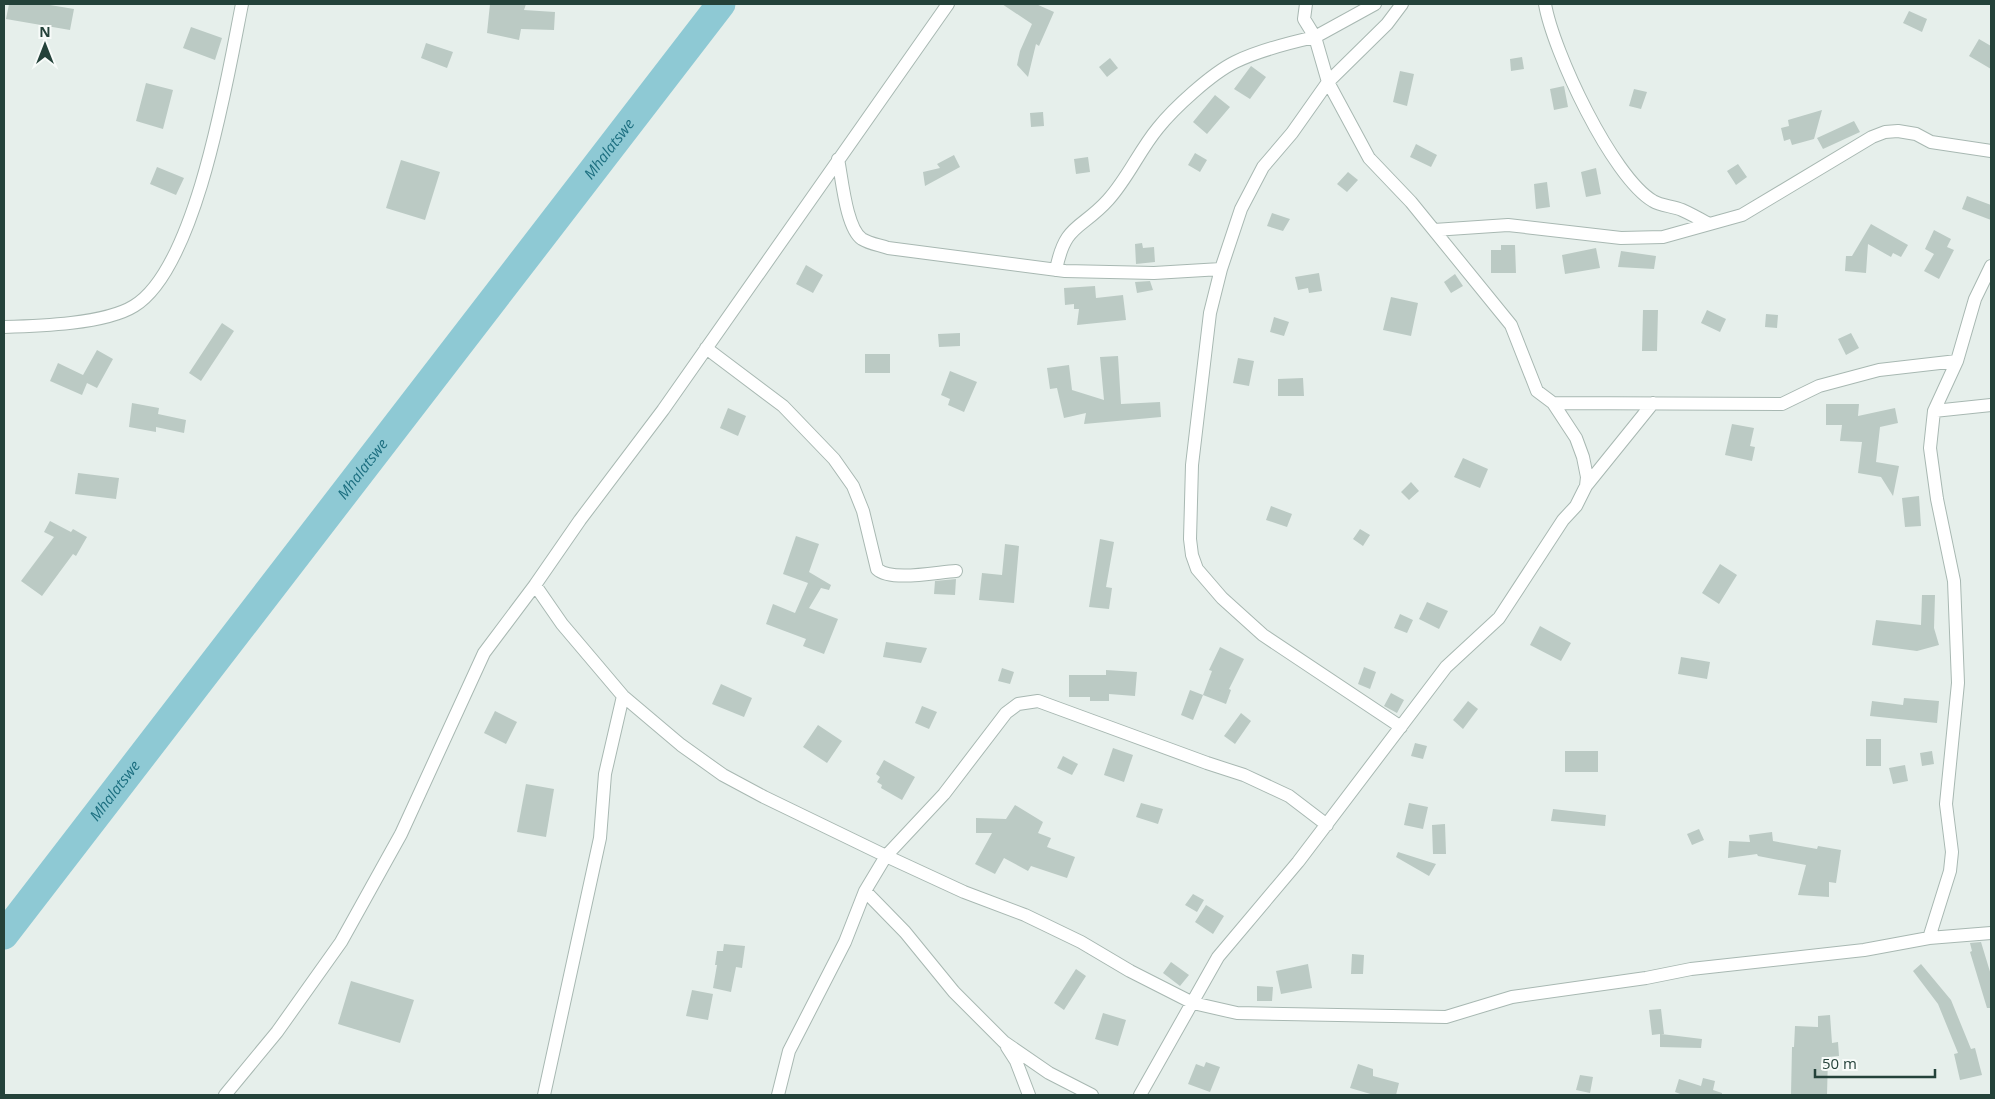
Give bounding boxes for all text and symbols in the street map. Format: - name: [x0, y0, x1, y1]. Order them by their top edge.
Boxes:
- north arrow: [20, 20, 70, 70]
- text: N: [39, 22, 51, 41]
- water label: Mhalatswe: [579, 114, 639, 183]
- water label: Mhalatswe: [332, 434, 392, 503]
- water label: Mhalatswe: [84, 755, 144, 825]
- scale bar: [1815, 1046, 1935, 1078]
- text: 50 m: [1822, 1053, 1857, 1073]

